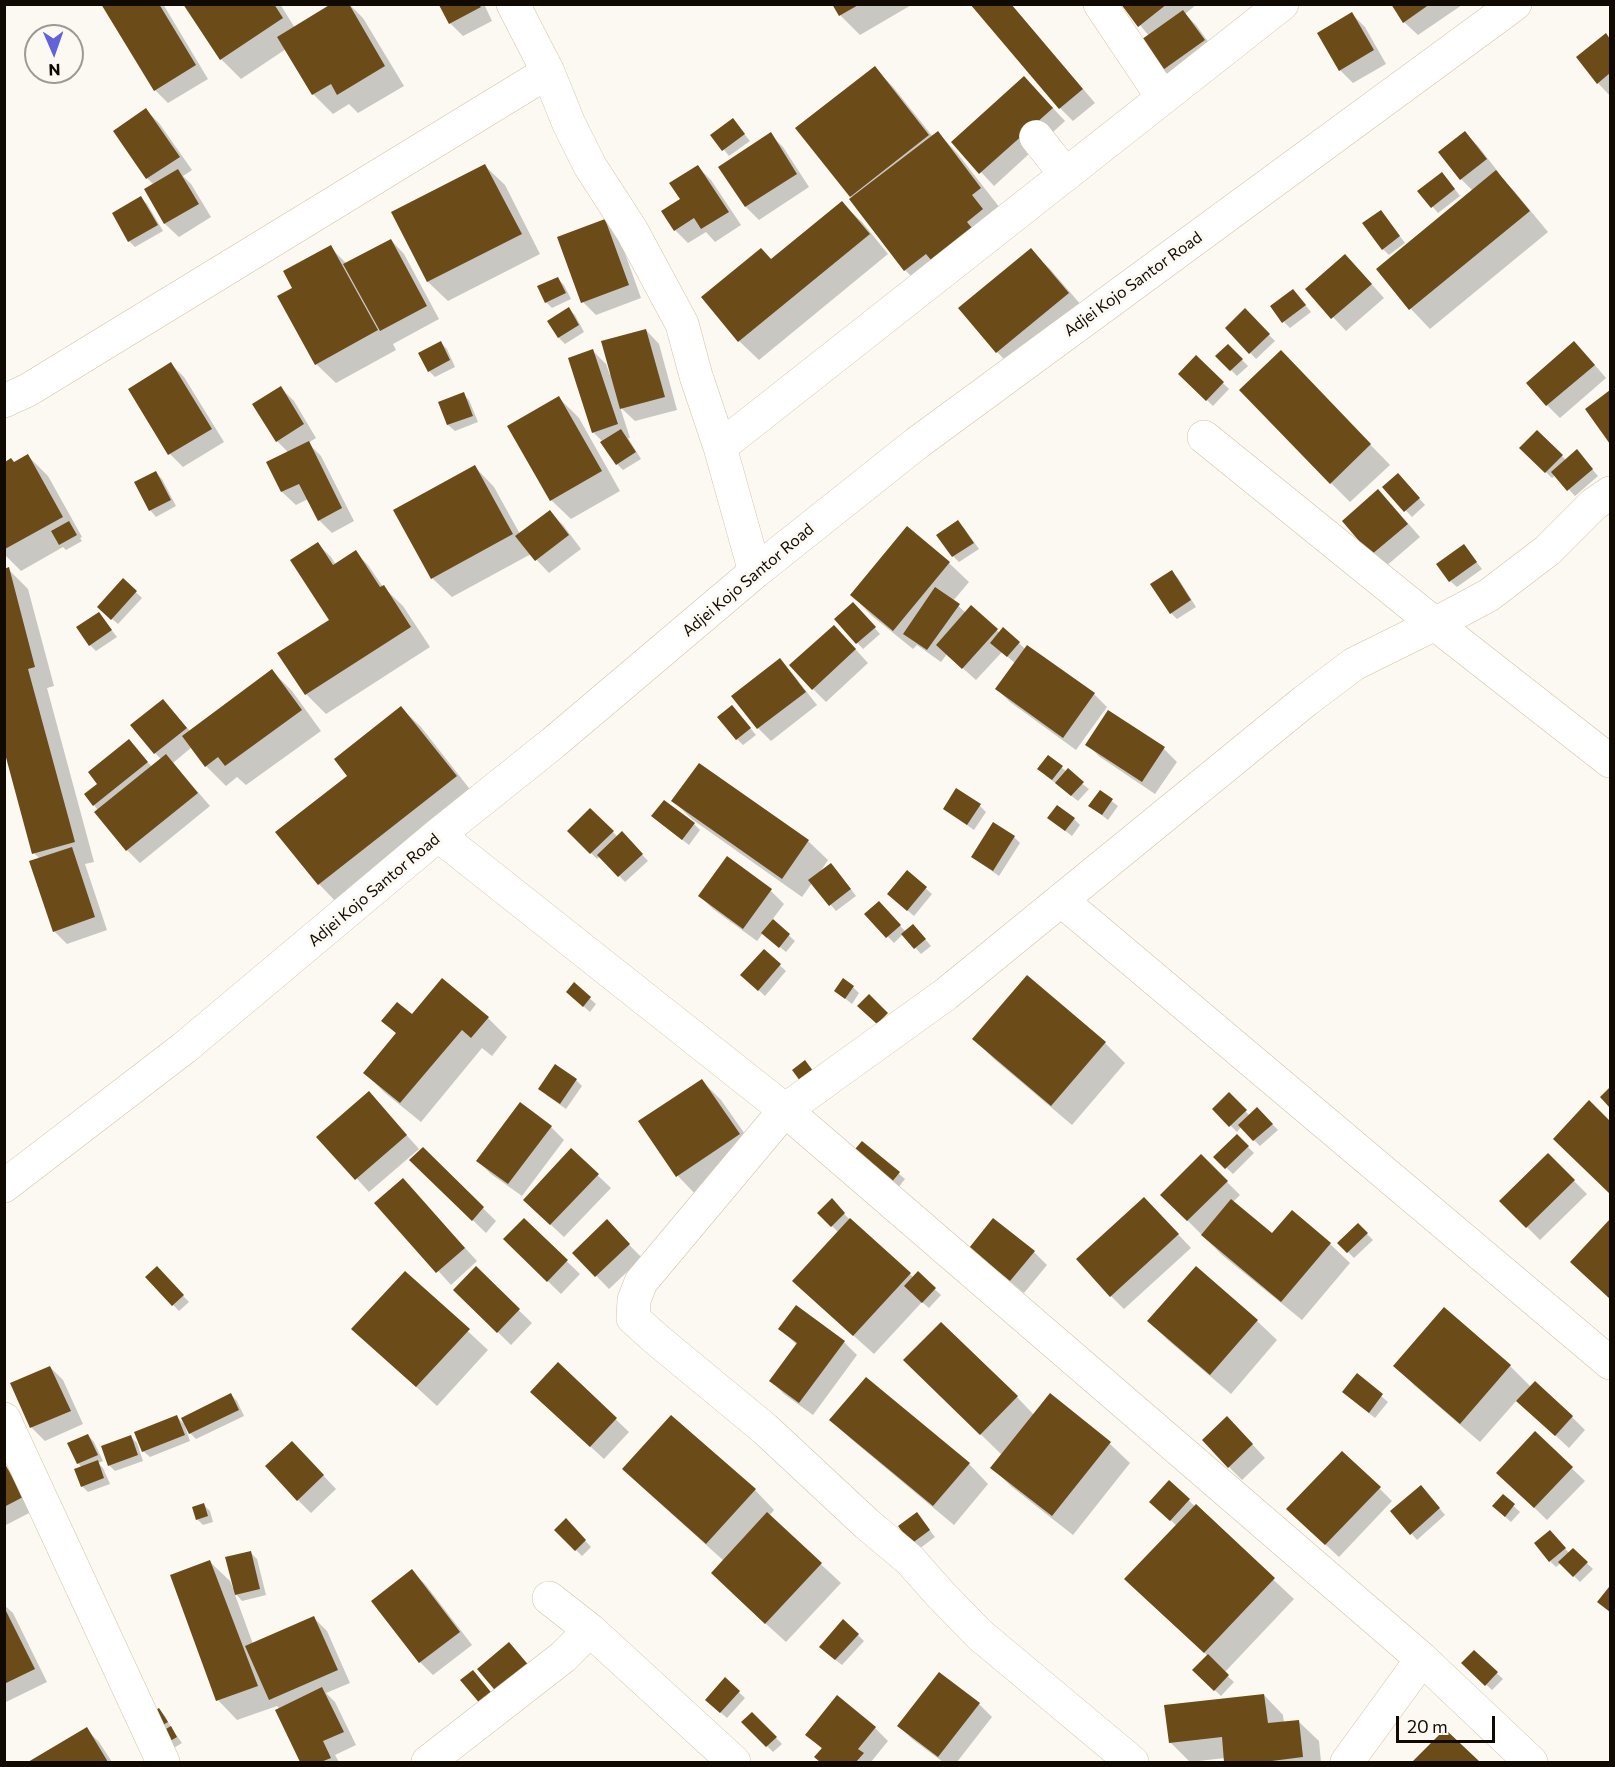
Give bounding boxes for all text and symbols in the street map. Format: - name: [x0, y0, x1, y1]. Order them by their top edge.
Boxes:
- north arrow: [24, 24, 84, 84]
- text: N: [48, 61, 61, 80]
- street label: Adjei Kojo Santor Road: [1060, 228, 1206, 340]
- street label: Adjei Kojo Santor Road: [678, 519, 818, 641]
- street label: Adjei Kojo Santor Road: [304, 829, 444, 951]
- scale bar: [1399, 1704, 1498, 1742]
- text: 20 m: [1407, 1715, 1448, 1737]

